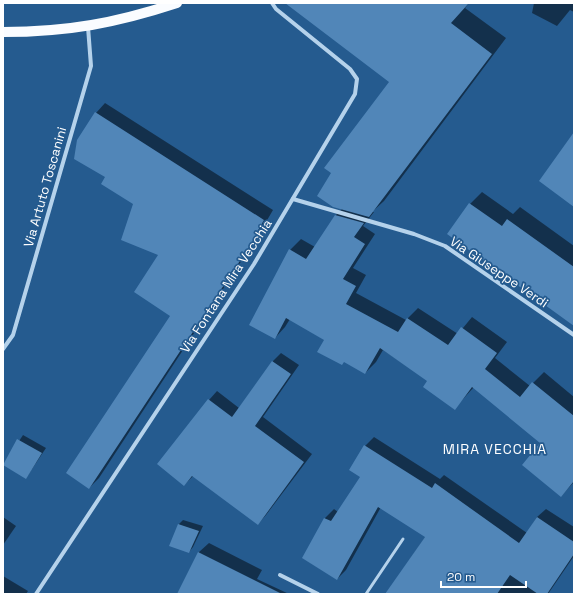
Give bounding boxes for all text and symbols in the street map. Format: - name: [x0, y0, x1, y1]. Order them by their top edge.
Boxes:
- street label: Via Artuto Toscanini: [20, 125, 70, 249]
- street label: Via Fontana Mira Vecchia: [176, 215, 276, 356]
- street label: Via Giuseppe Verdi: [446, 233, 552, 311]
- district label: MIRA VECCHIA: [443, 440, 547, 458]
- scale bar: [441, 563, 526, 589]
- text: 20 m: [447, 569, 475, 585]

